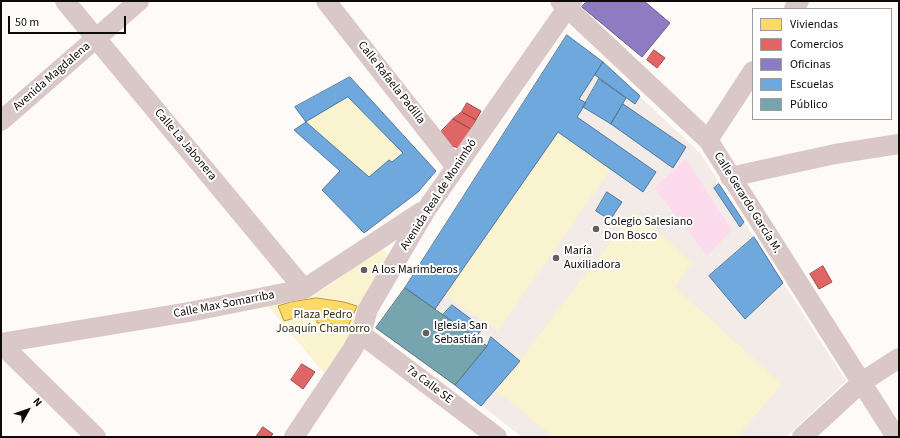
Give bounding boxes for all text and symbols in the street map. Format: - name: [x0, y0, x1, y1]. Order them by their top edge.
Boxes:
- scale bar: [10, 8, 128, 34]
- legend: [752, 8, 892, 120]
- text: 50 m: [15, 14, 39, 31]
- text: Viviendas: [790, 16, 838, 33]
- text: Comercios: [790, 36, 843, 53]
- street label: Calle Rafaela Padilla: [354, 39, 428, 127]
- street label: Avenida Magdalena: [10, 40, 94, 114]
- text: Oficinas: [790, 56, 831, 73]
- text: Escuelas: [790, 76, 833, 93]
- text: Público: [790, 96, 828, 113]
- street label: Calle La Jabonera: [151, 106, 219, 184]
- street label: Avenida Real de Monimbó: [398, 137, 480, 253]
- street label: Calle Gerardo García M.: [710, 150, 784, 256]
- place label: Colegio Salesiano Don Bosco: [604, 215, 693, 243]
- marker: Colegio Salesiano Don Bosco: [591, 224, 601, 234]
- place label: María Auxiliadora: [564, 244, 620, 272]
- marker: María Auxiliadora: [551, 253, 561, 263]
- place label: A los Marimberos: [372, 263, 458, 277]
- marker: A los Marimberos: [359, 265, 369, 275]
- street label: Calle Max Somarriba: [172, 288, 276, 322]
- park label: Plaza Pedro Joaquín Chamorro: [276, 308, 370, 336]
- place label: Iglesia San Sebastián: [434, 319, 488, 347]
- marker: Iglesia San Sebastián: [421, 328, 431, 338]
- street label: 7a Calle SE: [403, 363, 455, 407]
- north arrow: [8, 390, 48, 430]
- text: N: [29, 394, 46, 410]

